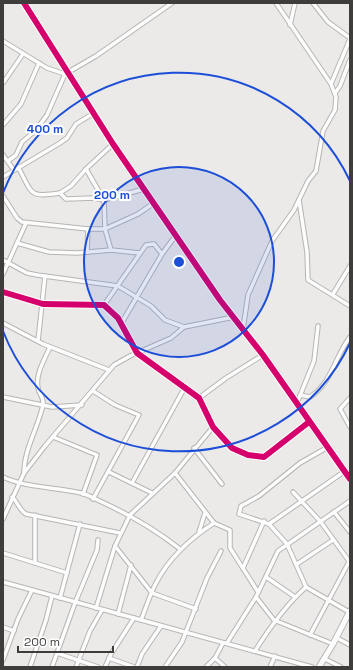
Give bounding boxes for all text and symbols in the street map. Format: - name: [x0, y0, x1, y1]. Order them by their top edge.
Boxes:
- text: 400 m: [27, 121, 63, 137]
- text: 200 m: [94, 187, 130, 203]
- centre of rings: [172, 255, 186, 269]
- scale bar: [18, 628, 113, 654]
- text: 200 m: [24, 634, 60, 650]

